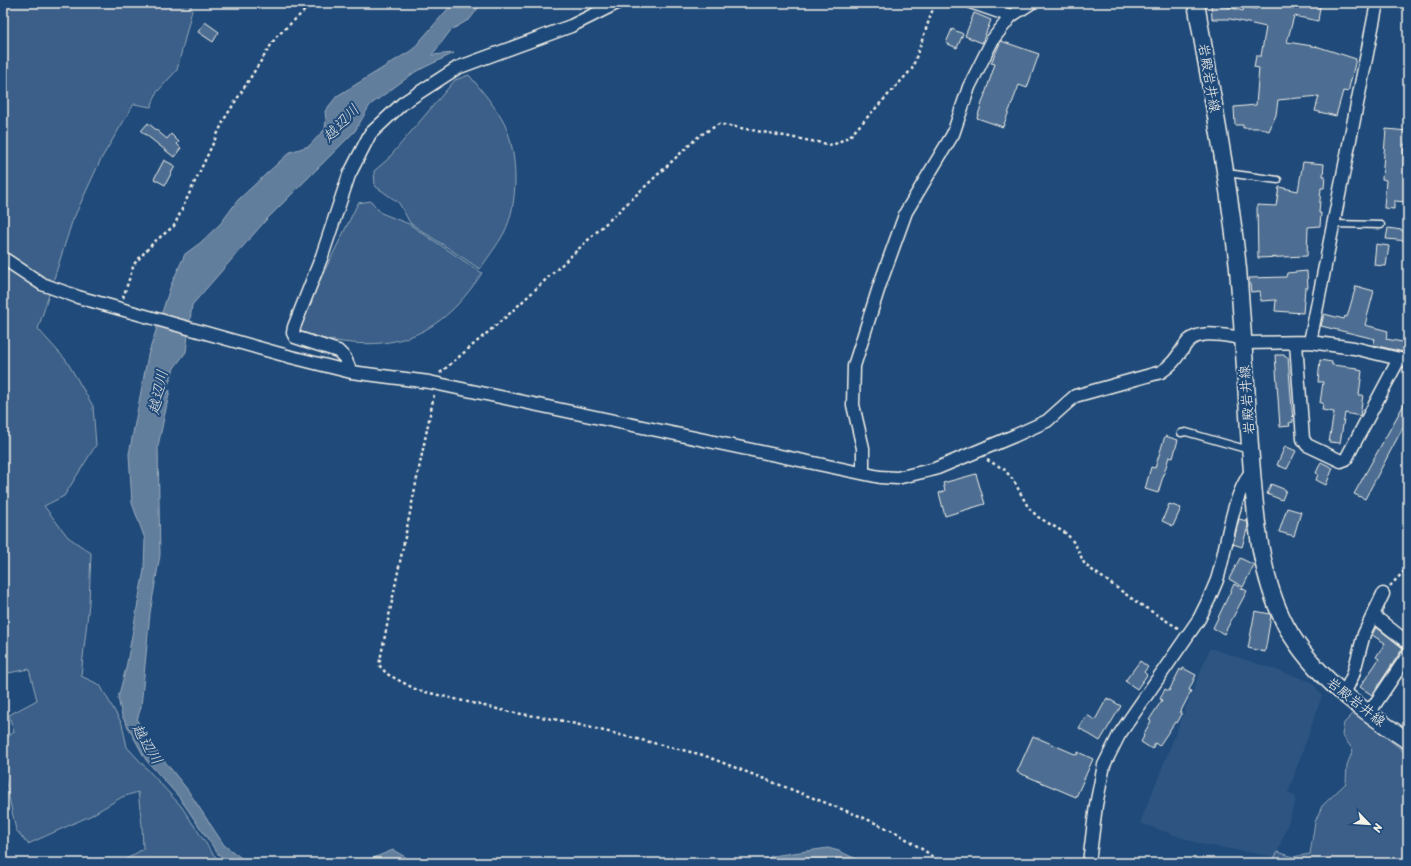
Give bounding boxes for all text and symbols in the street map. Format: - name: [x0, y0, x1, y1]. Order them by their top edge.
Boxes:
- street label: 岩殿岩井線: [1191, 41, 1227, 115]
- water label: 越辺川: [315, 98, 366, 149]
- street label: 岩殿岩井線: [1232, 364, 1262, 436]
- water label: 越辺川: [140, 367, 175, 418]
- street label: 岩殿岩井線: [1321, 671, 1391, 733]
- water label: 越辺川: [124, 717, 170, 770]
- north arrow: [1349, 804, 1389, 844]
- text: N: [1367, 820, 1388, 836]

